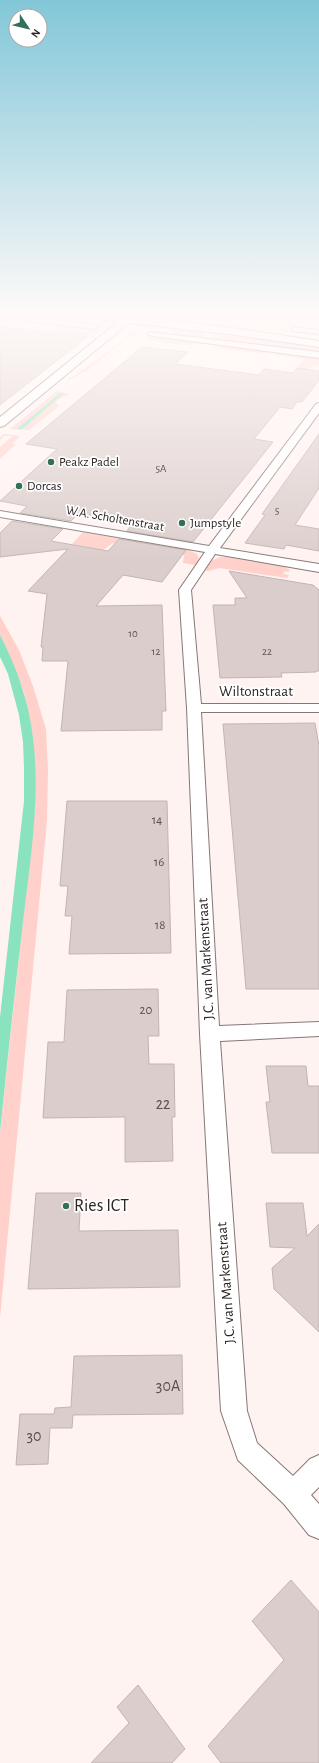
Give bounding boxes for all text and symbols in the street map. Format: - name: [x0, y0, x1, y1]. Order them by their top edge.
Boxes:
- north arrow: [8, 8, 48, 48]
- text: N: [29, 27, 42, 40]
- place label: Peakz Padel: [59, 456, 119, 469]
- marker: Peakz Padel: [46, 457, 56, 467]
- house number: 5A: [156, 463, 167, 474]
- place label: Dorcas: [27, 480, 62, 493]
- marker: Dorcas: [14, 481, 24, 491]
- street label: W.A. Scholtenstraat: [65, 504, 165, 534]
- house number: 5: [275, 505, 280, 516]
- place label: Jumpstyle: [190, 517, 241, 530]
- marker: Jumpstyle: [177, 518, 187, 528]
- house number: 10: [128, 628, 138, 639]
- house number: 12: [152, 646, 160, 657]
- house number: 22: [262, 646, 272, 657]
- street label: Wiltonstraat: [219, 684, 293, 699]
- house number: 14: [152, 814, 162, 827]
- house number: 16: [154, 856, 164, 869]
- street label: J.C. van Markenstraat: [195, 897, 217, 1020]
- house number: 18: [155, 919, 165, 932]
- house number: 20: [140, 1004, 153, 1017]
- house number: 22: [156, 1096, 170, 1112]
- place label: Ries ICT: [74, 1197, 129, 1215]
- marker: Ries ICT: [61, 1201, 71, 1211]
- street label: J.C. van Markenstraat: [214, 1221, 238, 1344]
- house number: 30A: [156, 1378, 180, 1394]
- house number: 30: [26, 1428, 42, 1444]

